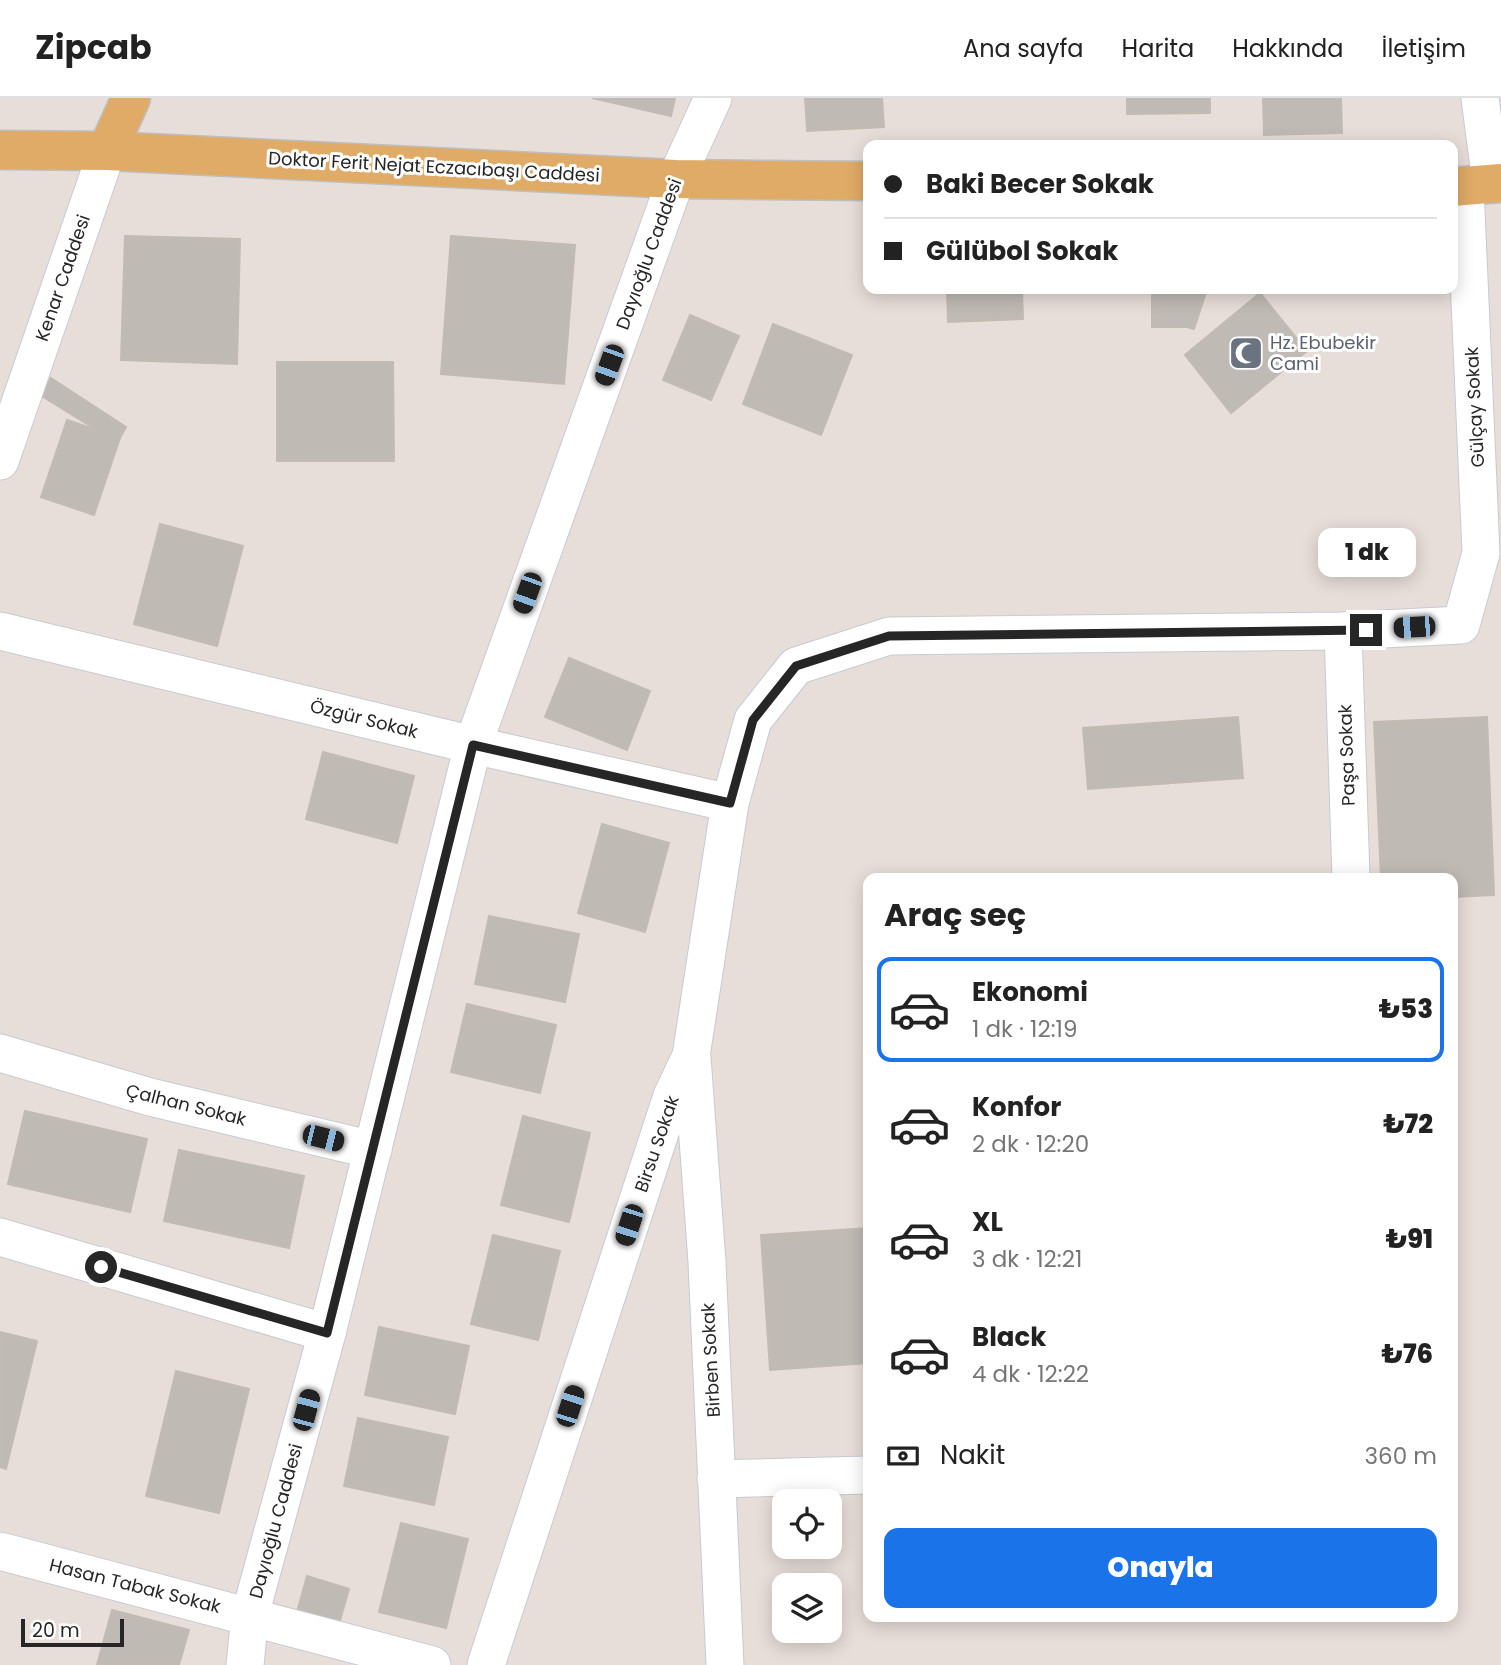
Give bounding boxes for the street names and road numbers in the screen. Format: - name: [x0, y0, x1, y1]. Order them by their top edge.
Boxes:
- street label: Doktor Ferit Nejat Eczacıbaşı Caddesi: [268, 145, 600, 188]
- street label: Dayıoğlu Caddesi: [610, 175, 688, 333]
- street label: Kenar Caddesi: [29, 211, 96, 345]
- street label: Gülçay Sokak: [1459, 345, 1490, 468]
- street label: Özgür Sokak: [308, 693, 421, 744]
- street label: Paşa Sokak: [1332, 703, 1361, 806]
- street label: Çalhan Sokak: [123, 1077, 250, 1132]
- street label: Birsu Sokak: [628, 1091, 685, 1196]
- street label: Birben Sokak: [695, 1301, 726, 1418]
- street label: Dayıoğlu Caddesi: [243, 1441, 308, 1601]
- street label: Hasan Tabak Sokak: [47, 1552, 224, 1619]

